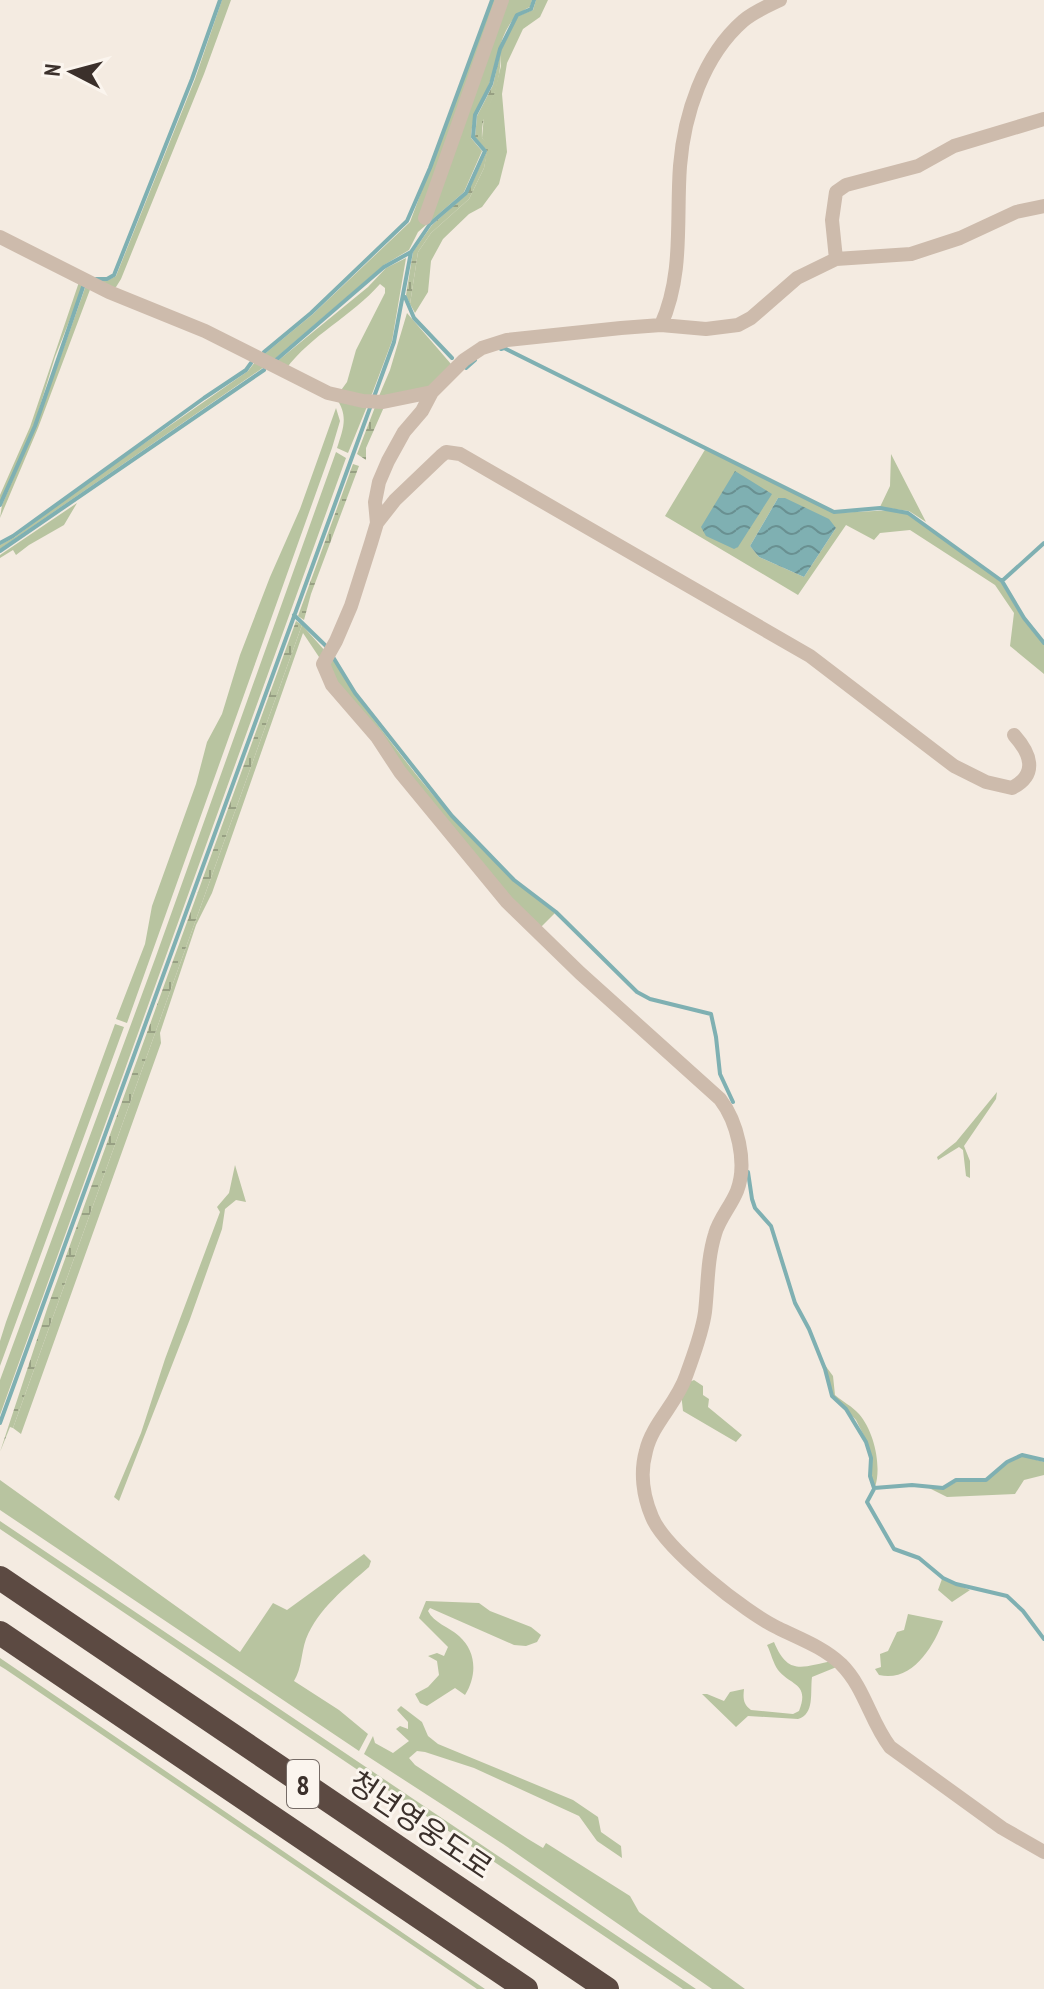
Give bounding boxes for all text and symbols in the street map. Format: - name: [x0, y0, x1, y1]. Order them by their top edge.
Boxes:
- north arrow: [32, 32, 112, 112]
- text: N: [38, 63, 67, 77]
- road number: 8: [287, 1760, 319, 1808]
- street label: 청년영웅도로: [341, 1762, 501, 1886]

